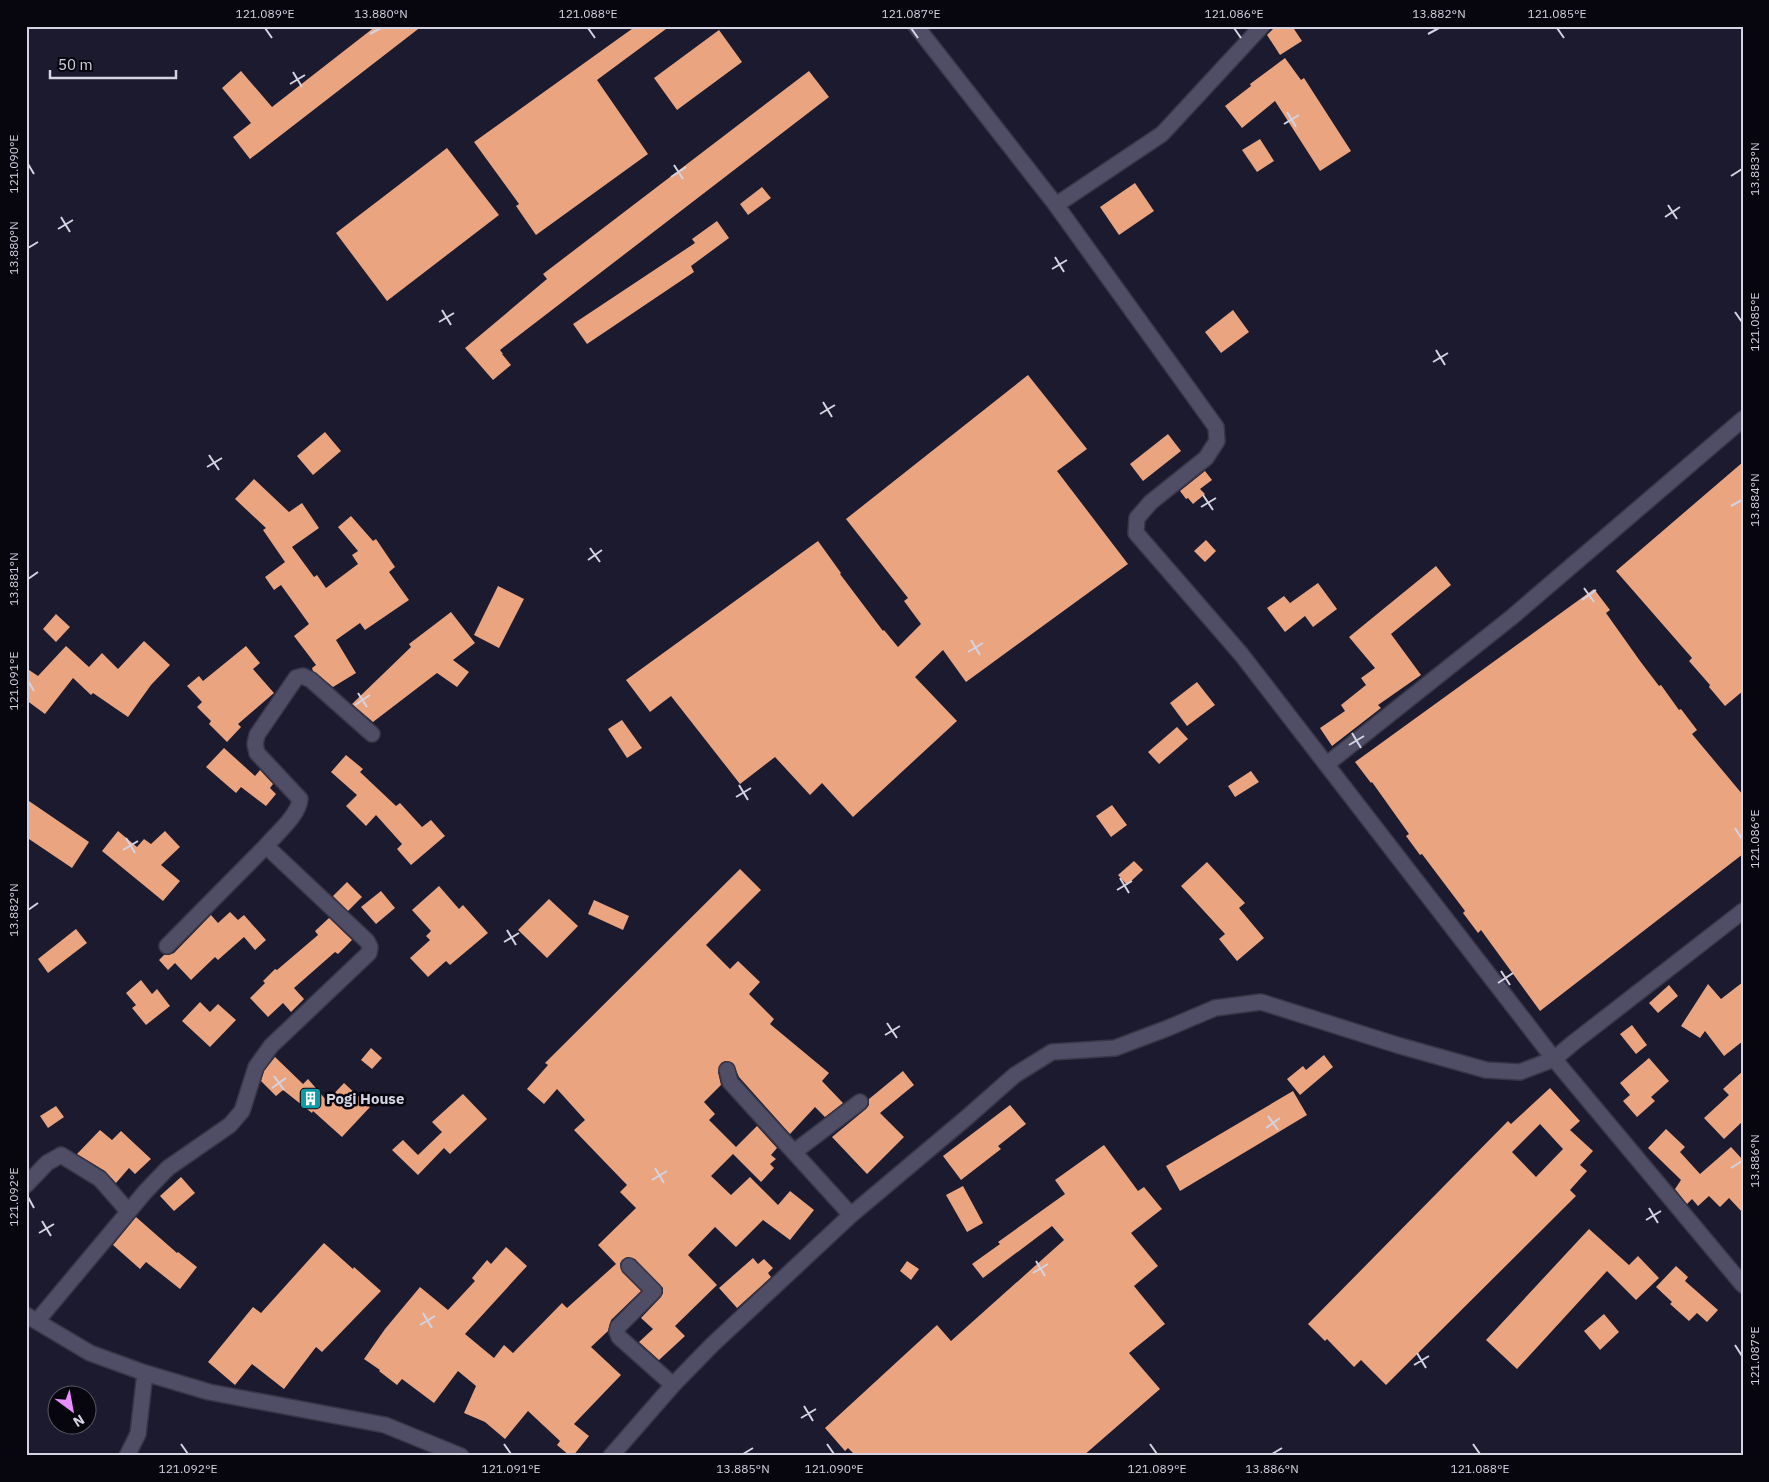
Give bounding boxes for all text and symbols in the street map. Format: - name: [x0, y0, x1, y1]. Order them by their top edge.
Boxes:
- text: 121.089°E: [235, 6, 295, 21]
- text: 13.880°N: [354, 6, 408, 21]
- text: 121.088°E: [558, 6, 618, 21]
- text: 121.087°E: [881, 6, 941, 21]
- text: 121.086°E: [1204, 6, 1264, 21]
- text: 13.882°N: [1412, 6, 1466, 21]
- text: 121.085°E: [1527, 6, 1587, 21]
- scale bar: [50, 48, 176, 80]
- text: 50 m: [58, 55, 93, 74]
- text: 121.090°E: [6, 134, 21, 194]
- text: 13.883°N: [1747, 142, 1762, 196]
- text: 13.880°N: [6, 221, 21, 275]
- text: 121.085°E: [1747, 292, 1762, 352]
- text: 13.884°N: [1747, 473, 1762, 527]
- text: 13.881°N: [6, 552, 21, 606]
- text: 121.091°E: [6, 651, 21, 711]
- text: 121.086°E: [1747, 809, 1762, 869]
- text: 13.882°N: [6, 883, 21, 937]
- building icon: Pogi House: [298, 1087, 322, 1111]
- place label: Pogi House: [326, 1089, 404, 1108]
- text: 13.886°N: [1747, 1134, 1762, 1188]
- text: 121.092°E: [6, 1167, 21, 1227]
- text: 121.087°E: [1747, 1326, 1762, 1386]
- north arrow: [48, 1384, 98, 1434]
- text: N: [70, 1411, 88, 1431]
- text: 121.092°E: [158, 1461, 218, 1476]
- text: 121.091°E: [481, 1461, 541, 1476]
- text: 13.885°N: [716, 1461, 770, 1476]
- text: 121.090°E: [804, 1461, 864, 1476]
- text: 121.089°E: [1127, 1461, 1187, 1476]
- text: 13.886°N: [1245, 1461, 1299, 1476]
- text: 121.088°E: [1450, 1461, 1510, 1476]

